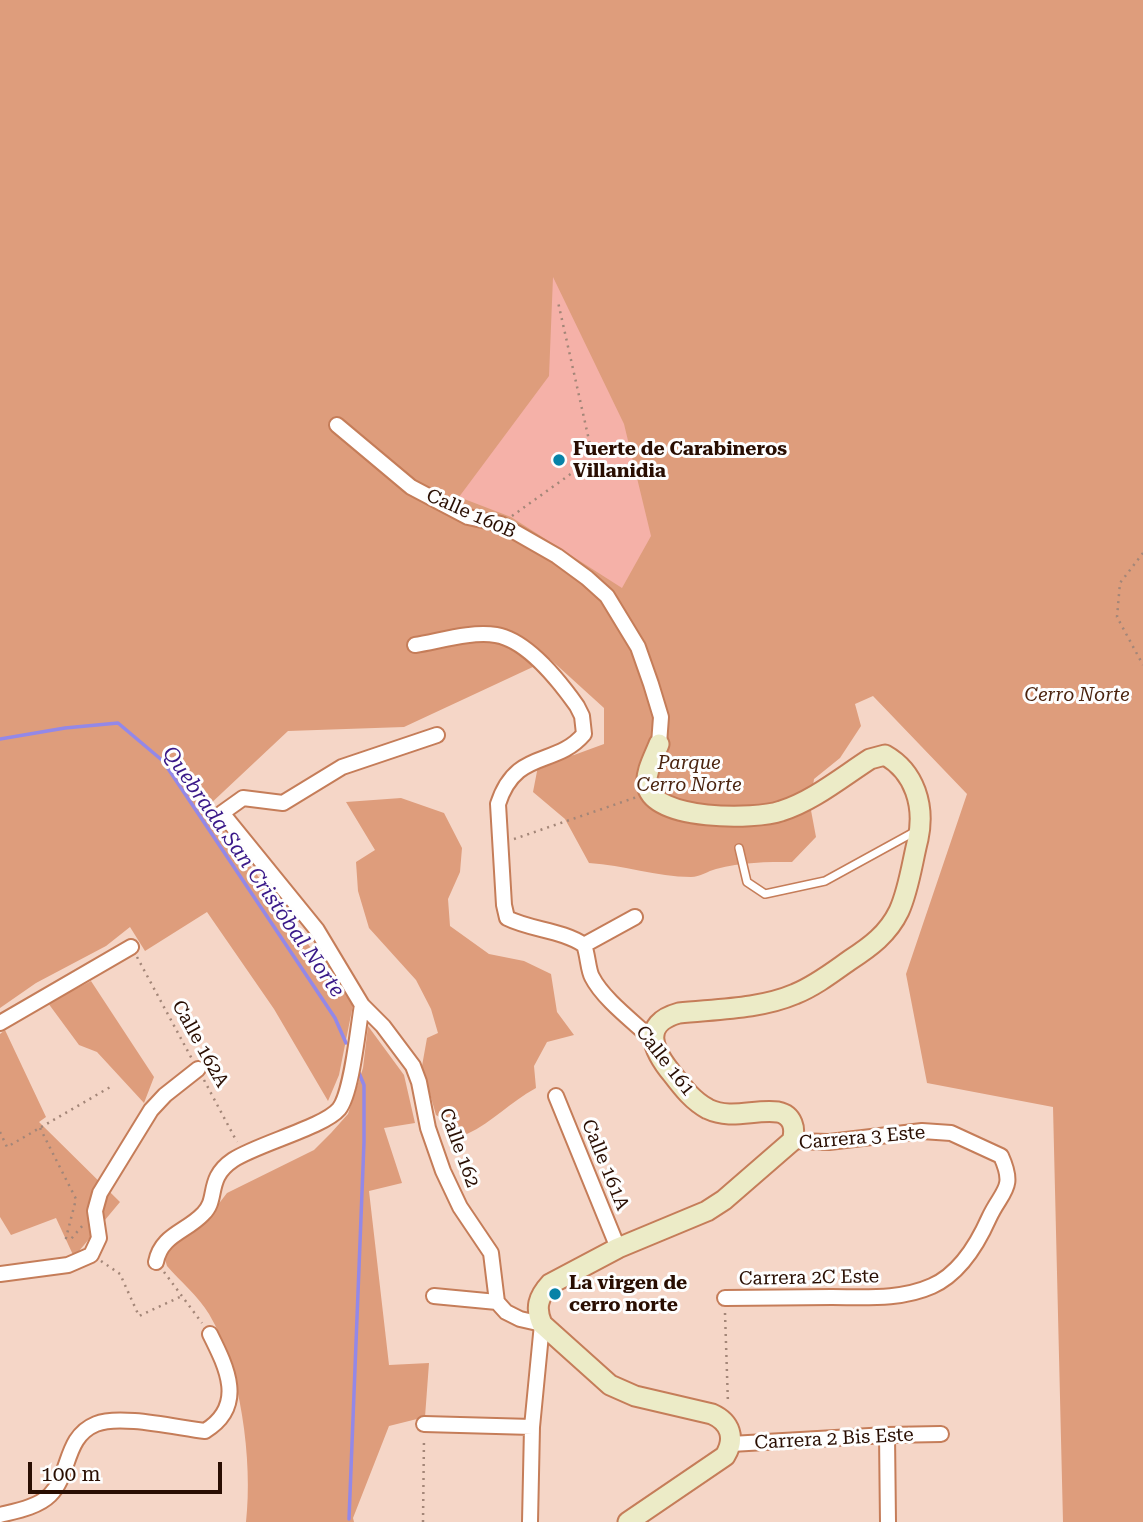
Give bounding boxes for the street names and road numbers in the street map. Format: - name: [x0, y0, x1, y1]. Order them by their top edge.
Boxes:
- street label: Calle 160B: [423, 484, 519, 544]
- street label: Calle 162A: [167, 996, 233, 1092]
- street label: Calle 161: [631, 1021, 699, 1101]
- street label: Calle 162: [434, 1105, 484, 1191]
- street label: Calle 161A: [576, 1116, 634, 1214]
- street label: Carrera 3 Este: [798, 1121, 926, 1155]
- street label: Carrera 2C Este: [739, 1265, 879, 1291]
- street label: Carrera 2 Bis Este: [754, 1423, 914, 1455]

